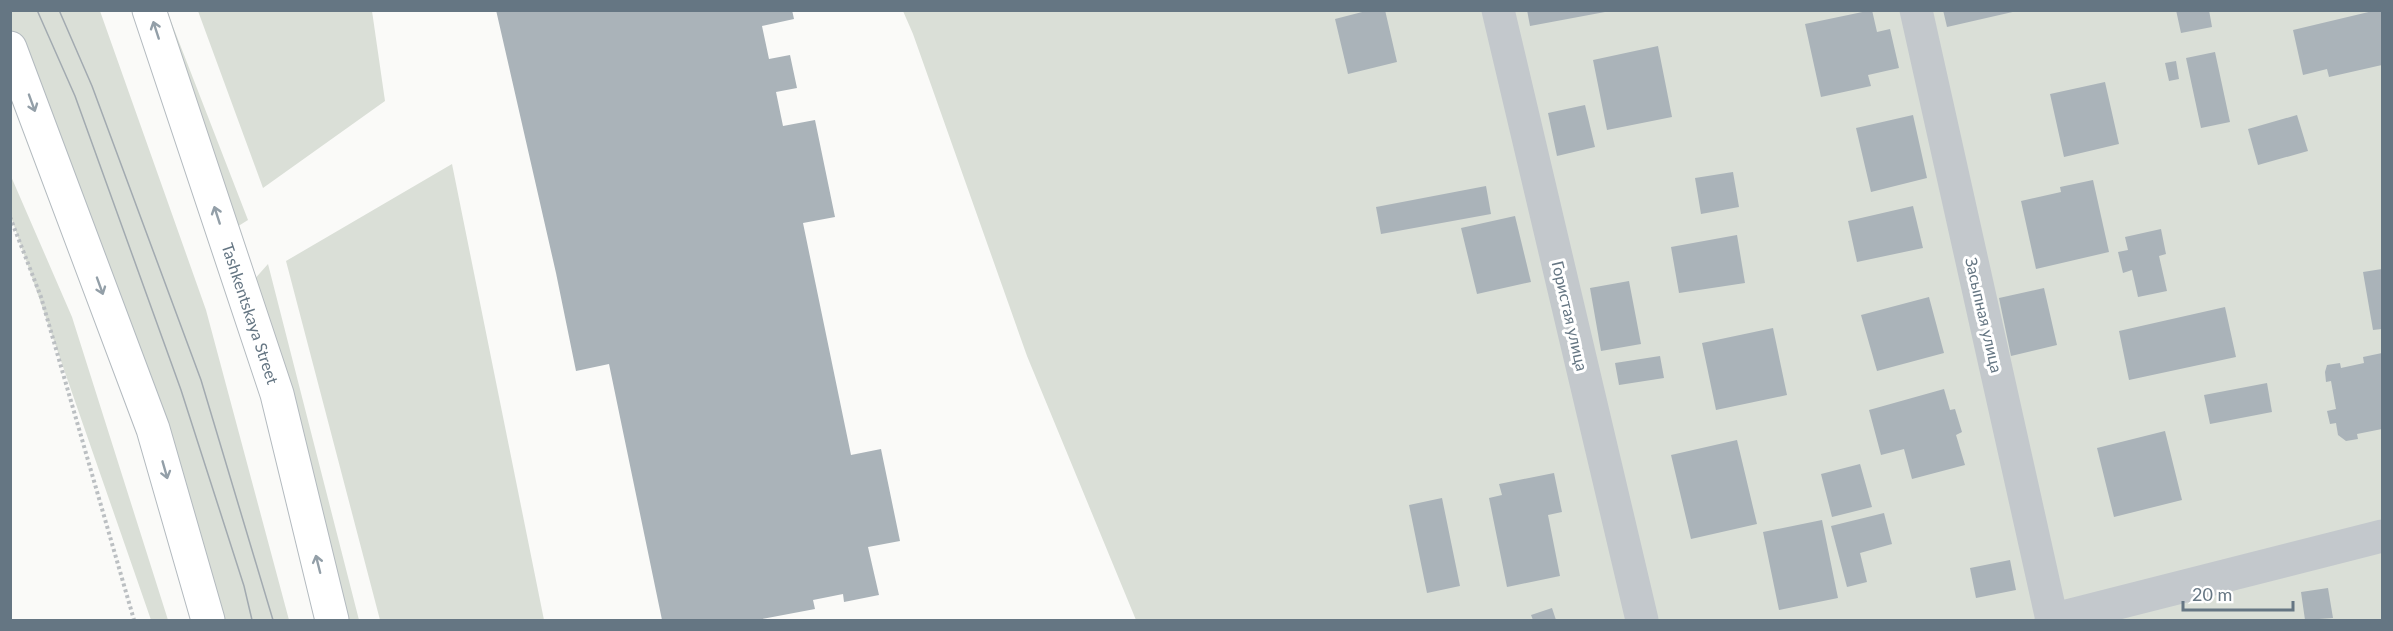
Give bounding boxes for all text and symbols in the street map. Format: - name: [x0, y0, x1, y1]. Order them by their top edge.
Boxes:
- one-way arrow: [149, 21, 160, 40]
- one-way arrow: [27, 93, 38, 112]
- one-way arrow: [211, 206, 222, 225]
- street label: Tashkentskaya Street: [218, 241, 283, 387]
- street label: Засыпная улица: [1962, 255, 2007, 374]
- street label: Гористая улица: [1549, 259, 1592, 373]
- one-way arrow: [95, 276, 106, 295]
- one-way arrow: [159, 460, 171, 479]
- one-way arrow: [312, 554, 324, 573]
- scale bar: [2183, 574, 2292, 612]
- text: 20 m: [2192, 583, 2232, 605]

